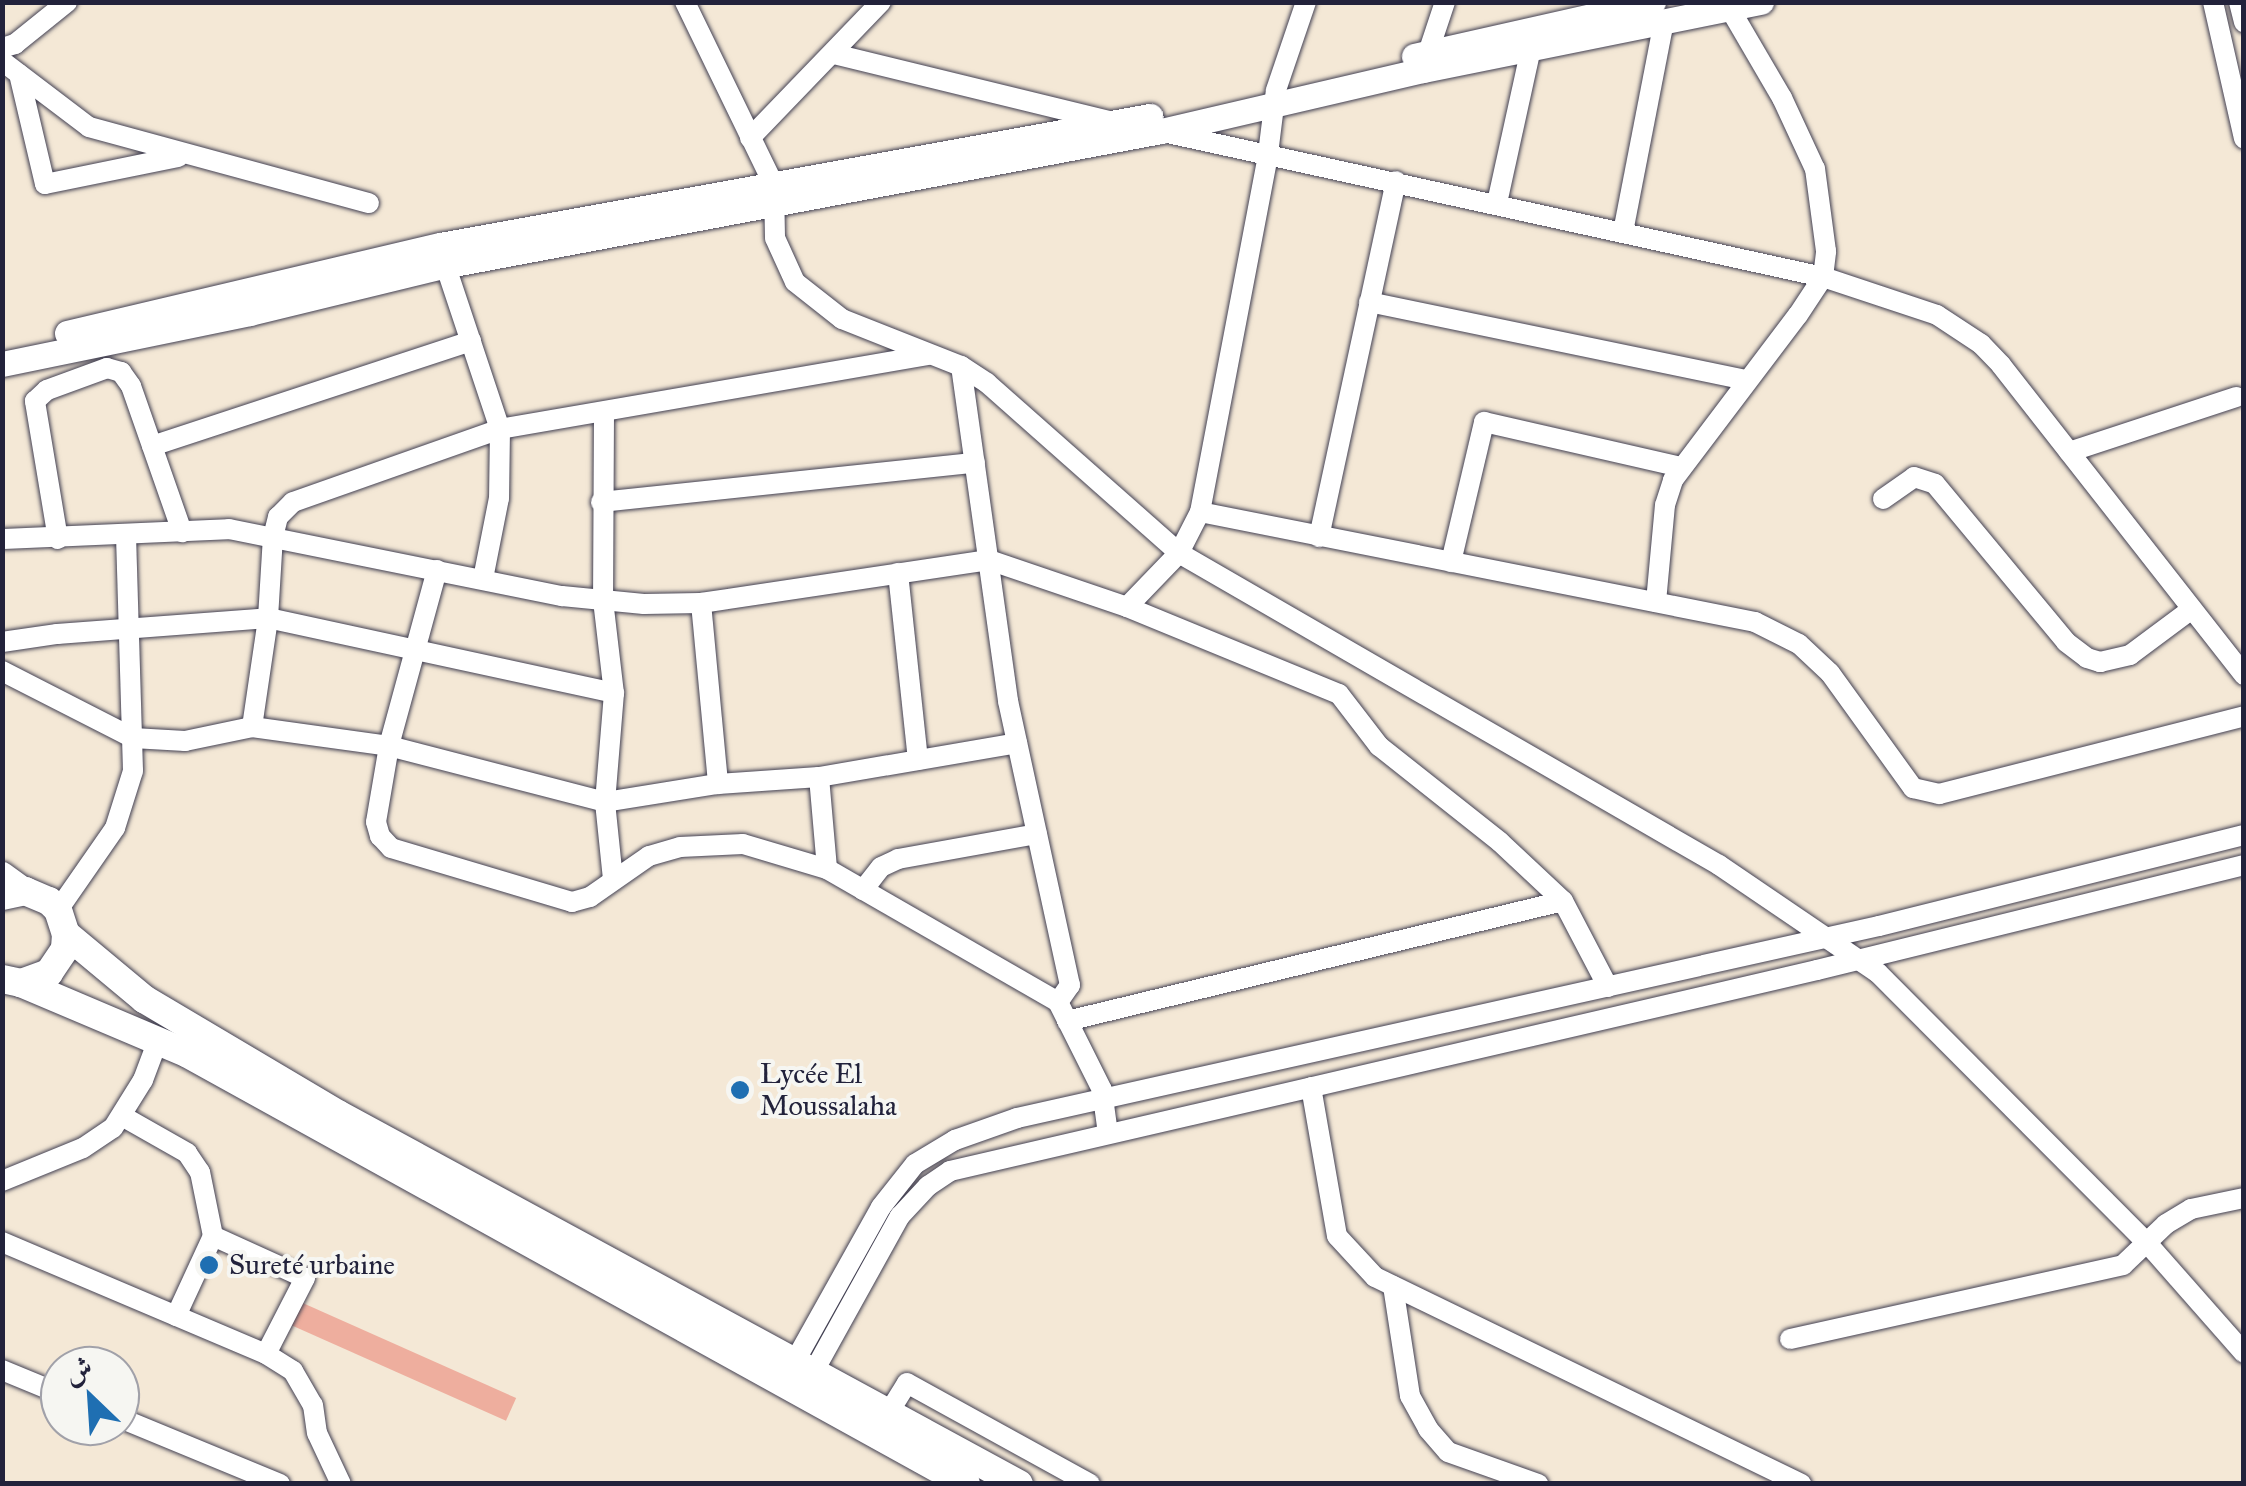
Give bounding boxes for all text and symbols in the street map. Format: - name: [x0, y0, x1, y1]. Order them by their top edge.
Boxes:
- place label: Lycée El Moussalaha: [760, 1057, 897, 1123]
- marker: Lycée El Moussalaha: [729, 1079, 751, 1101]
- place label: Sureté urbaine: [229, 1248, 395, 1282]
- marker: Sureté urbaine: [198, 1254, 220, 1276]
- north arrow: [40, 1346, 140, 1446]
- text: ش: [58, 1348, 98, 1392]

